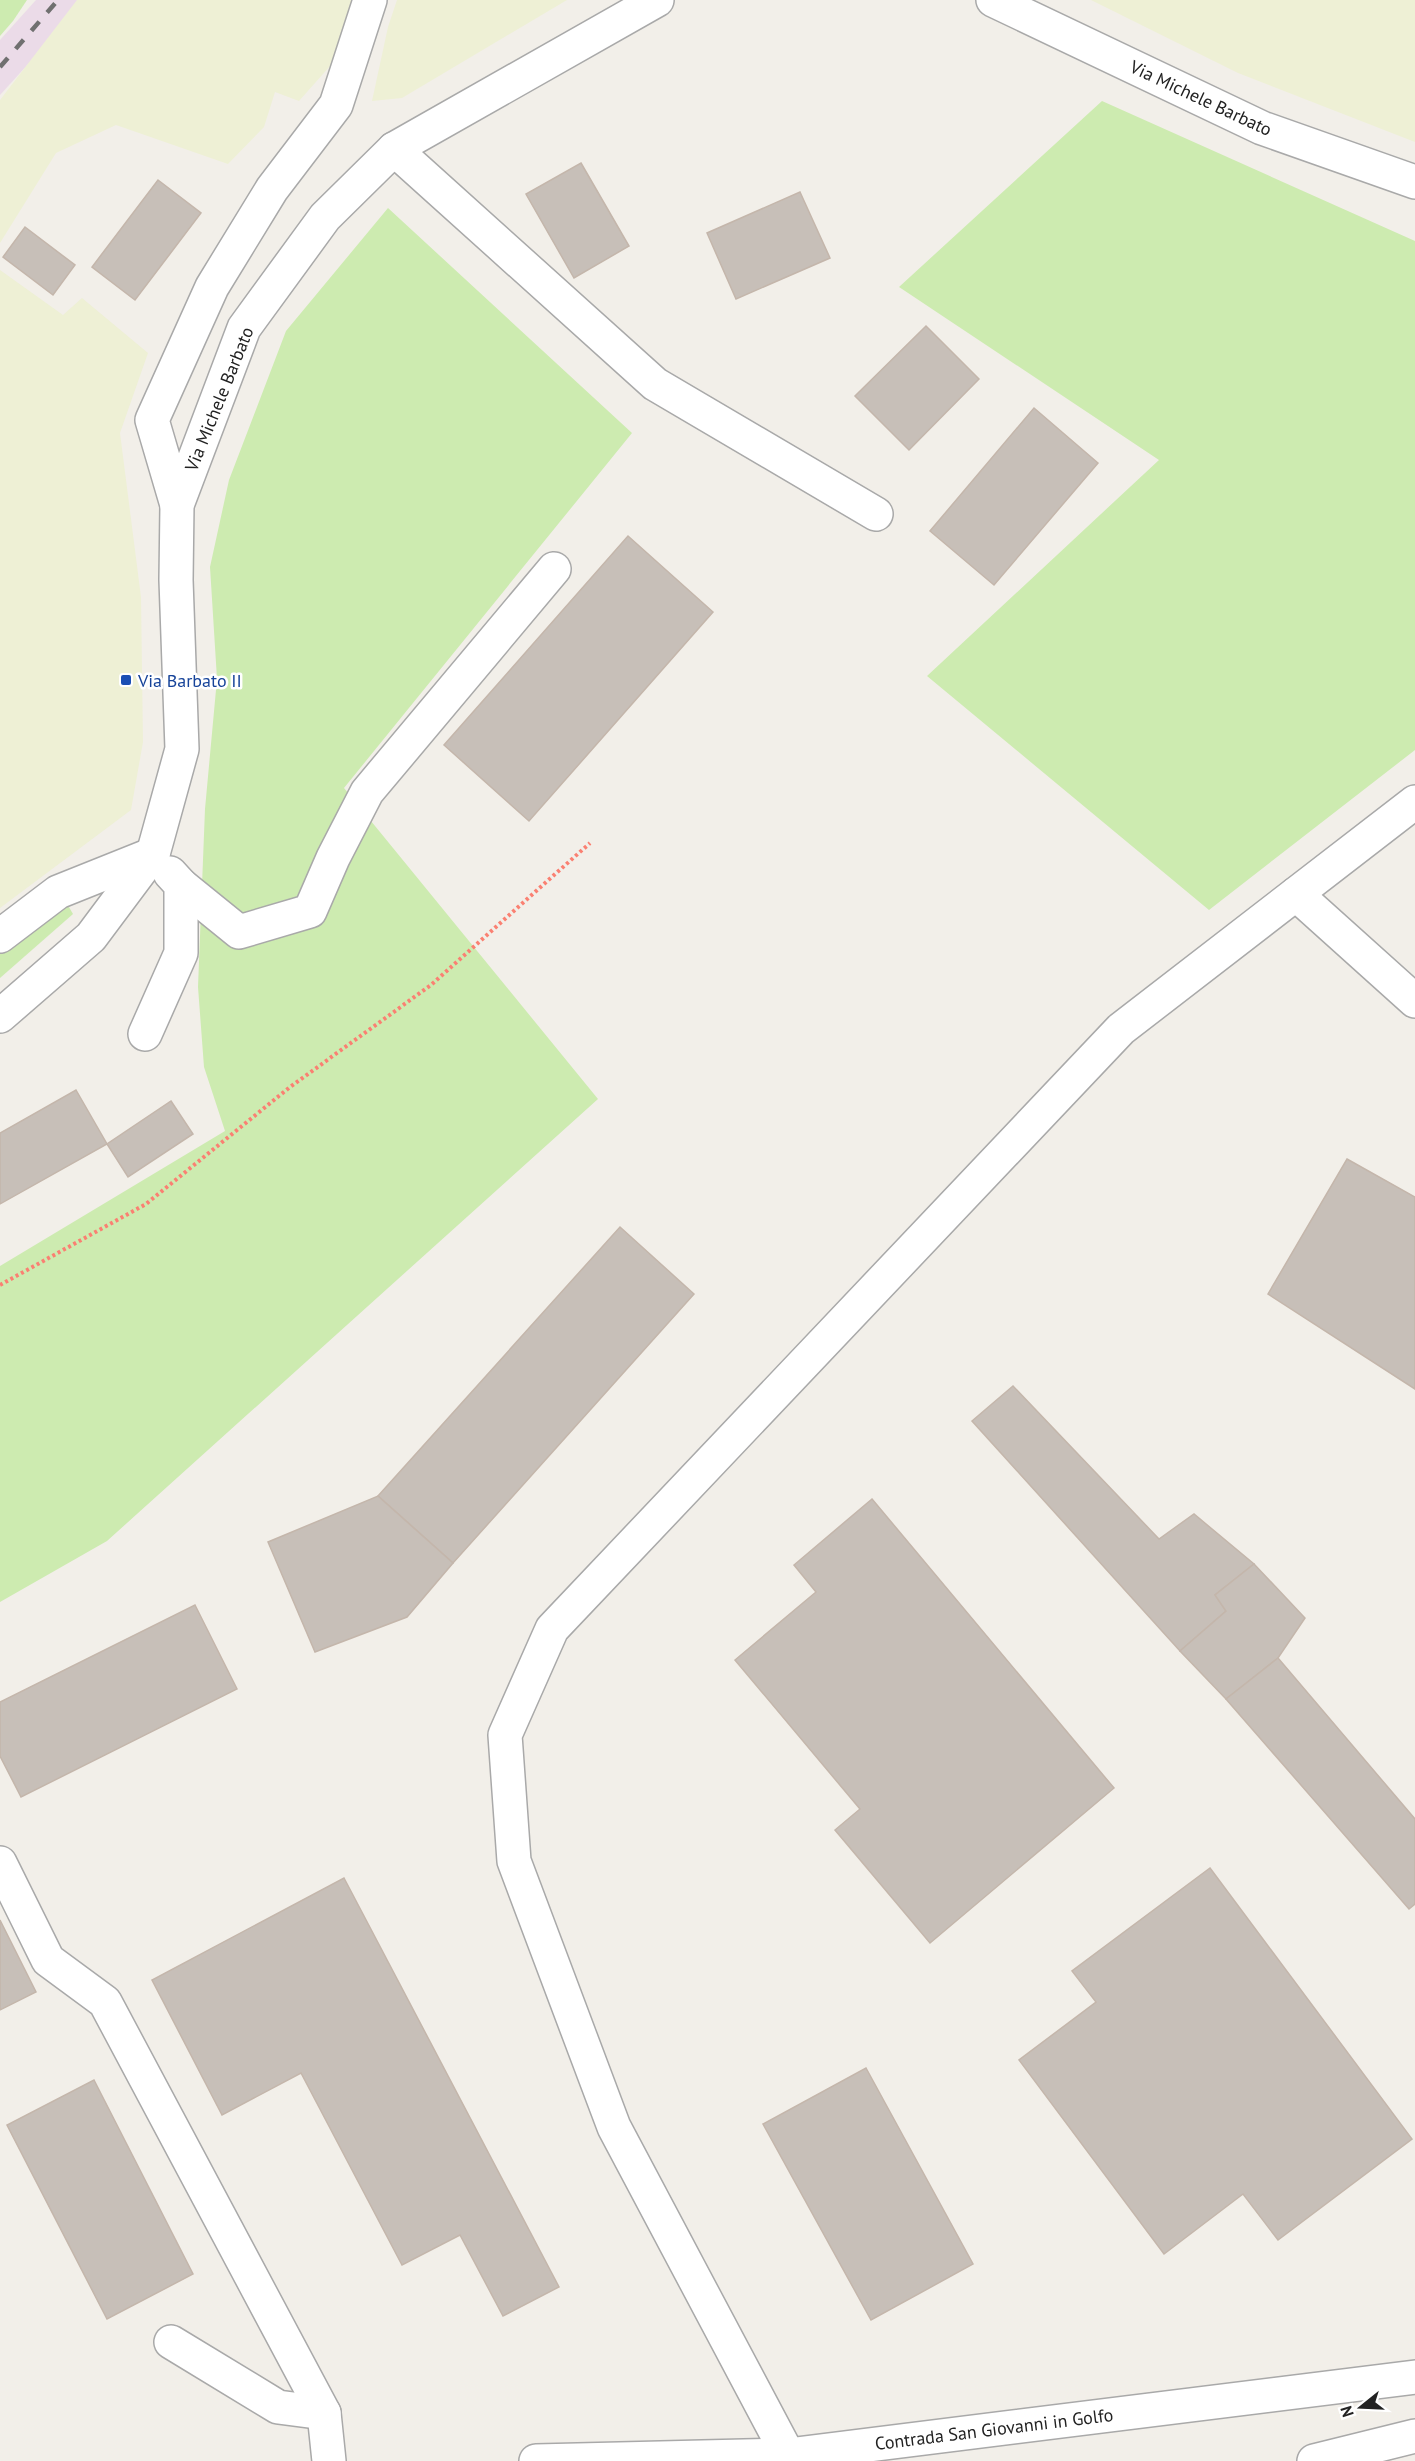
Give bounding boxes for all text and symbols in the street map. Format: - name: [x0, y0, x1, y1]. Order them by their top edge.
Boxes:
- street label: Via Michele Barbato: [1125, 55, 1276, 141]
- street label: Via Michele Barbato: [179, 323, 258, 476]
- place label: Via Barbato II: [137, 669, 242, 692]
- marker: Via Barbato II: [119, 673, 133, 687]
- north arrow: [1331, 2377, 1391, 2437]
- street label: Contrada San Giovanni in Golfo: [874, 2403, 1114, 2455]
- text: N: [1336, 2404, 1358, 2420]

